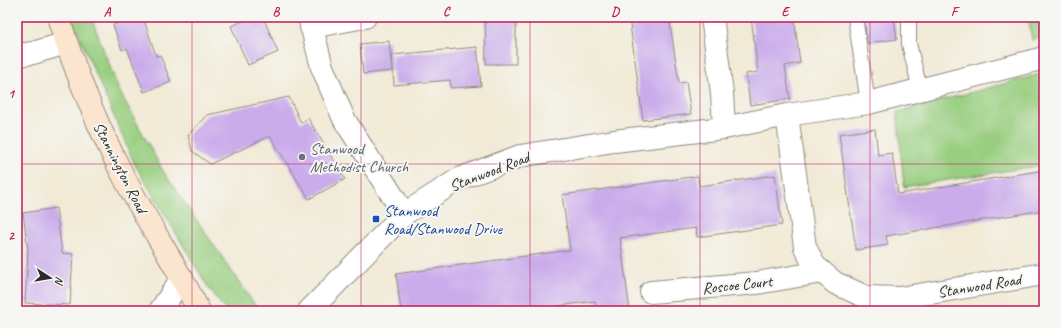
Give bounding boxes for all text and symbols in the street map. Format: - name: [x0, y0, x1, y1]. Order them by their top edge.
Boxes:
- text: A: [104, 4, 112, 20]
- text: B: [273, 4, 281, 20]
- text: C: [443, 4, 451, 20]
- text: D: [611, 4, 620, 20]
- text: E: [782, 4, 791, 20]
- text: F: [951, 4, 960, 20]
- text: 1: [8, 86, 16, 102]
- street label: Stannington Road: [89, 119, 153, 219]
- place label: Stanwood Methodist Church: [310, 139, 409, 177]
- street label: Stanwood Road: [447, 147, 535, 196]
- marker: Stanwood Methodist Church: [297, 152, 307, 162]
- place label: Stanwood Road/Stanwood Drive: [384, 201, 504, 239]
- marker: Stanwood Road/Stanwood Drive: [371, 214, 381, 224]
- text: 2: [8, 228, 15, 244]
- north arrow: [30, 258, 70, 298]
- street label: Stanwood Road: [936, 269, 1025, 302]
- street label: Roscoe Court: [701, 271, 775, 299]
- text: N: [52, 275, 67, 287]

